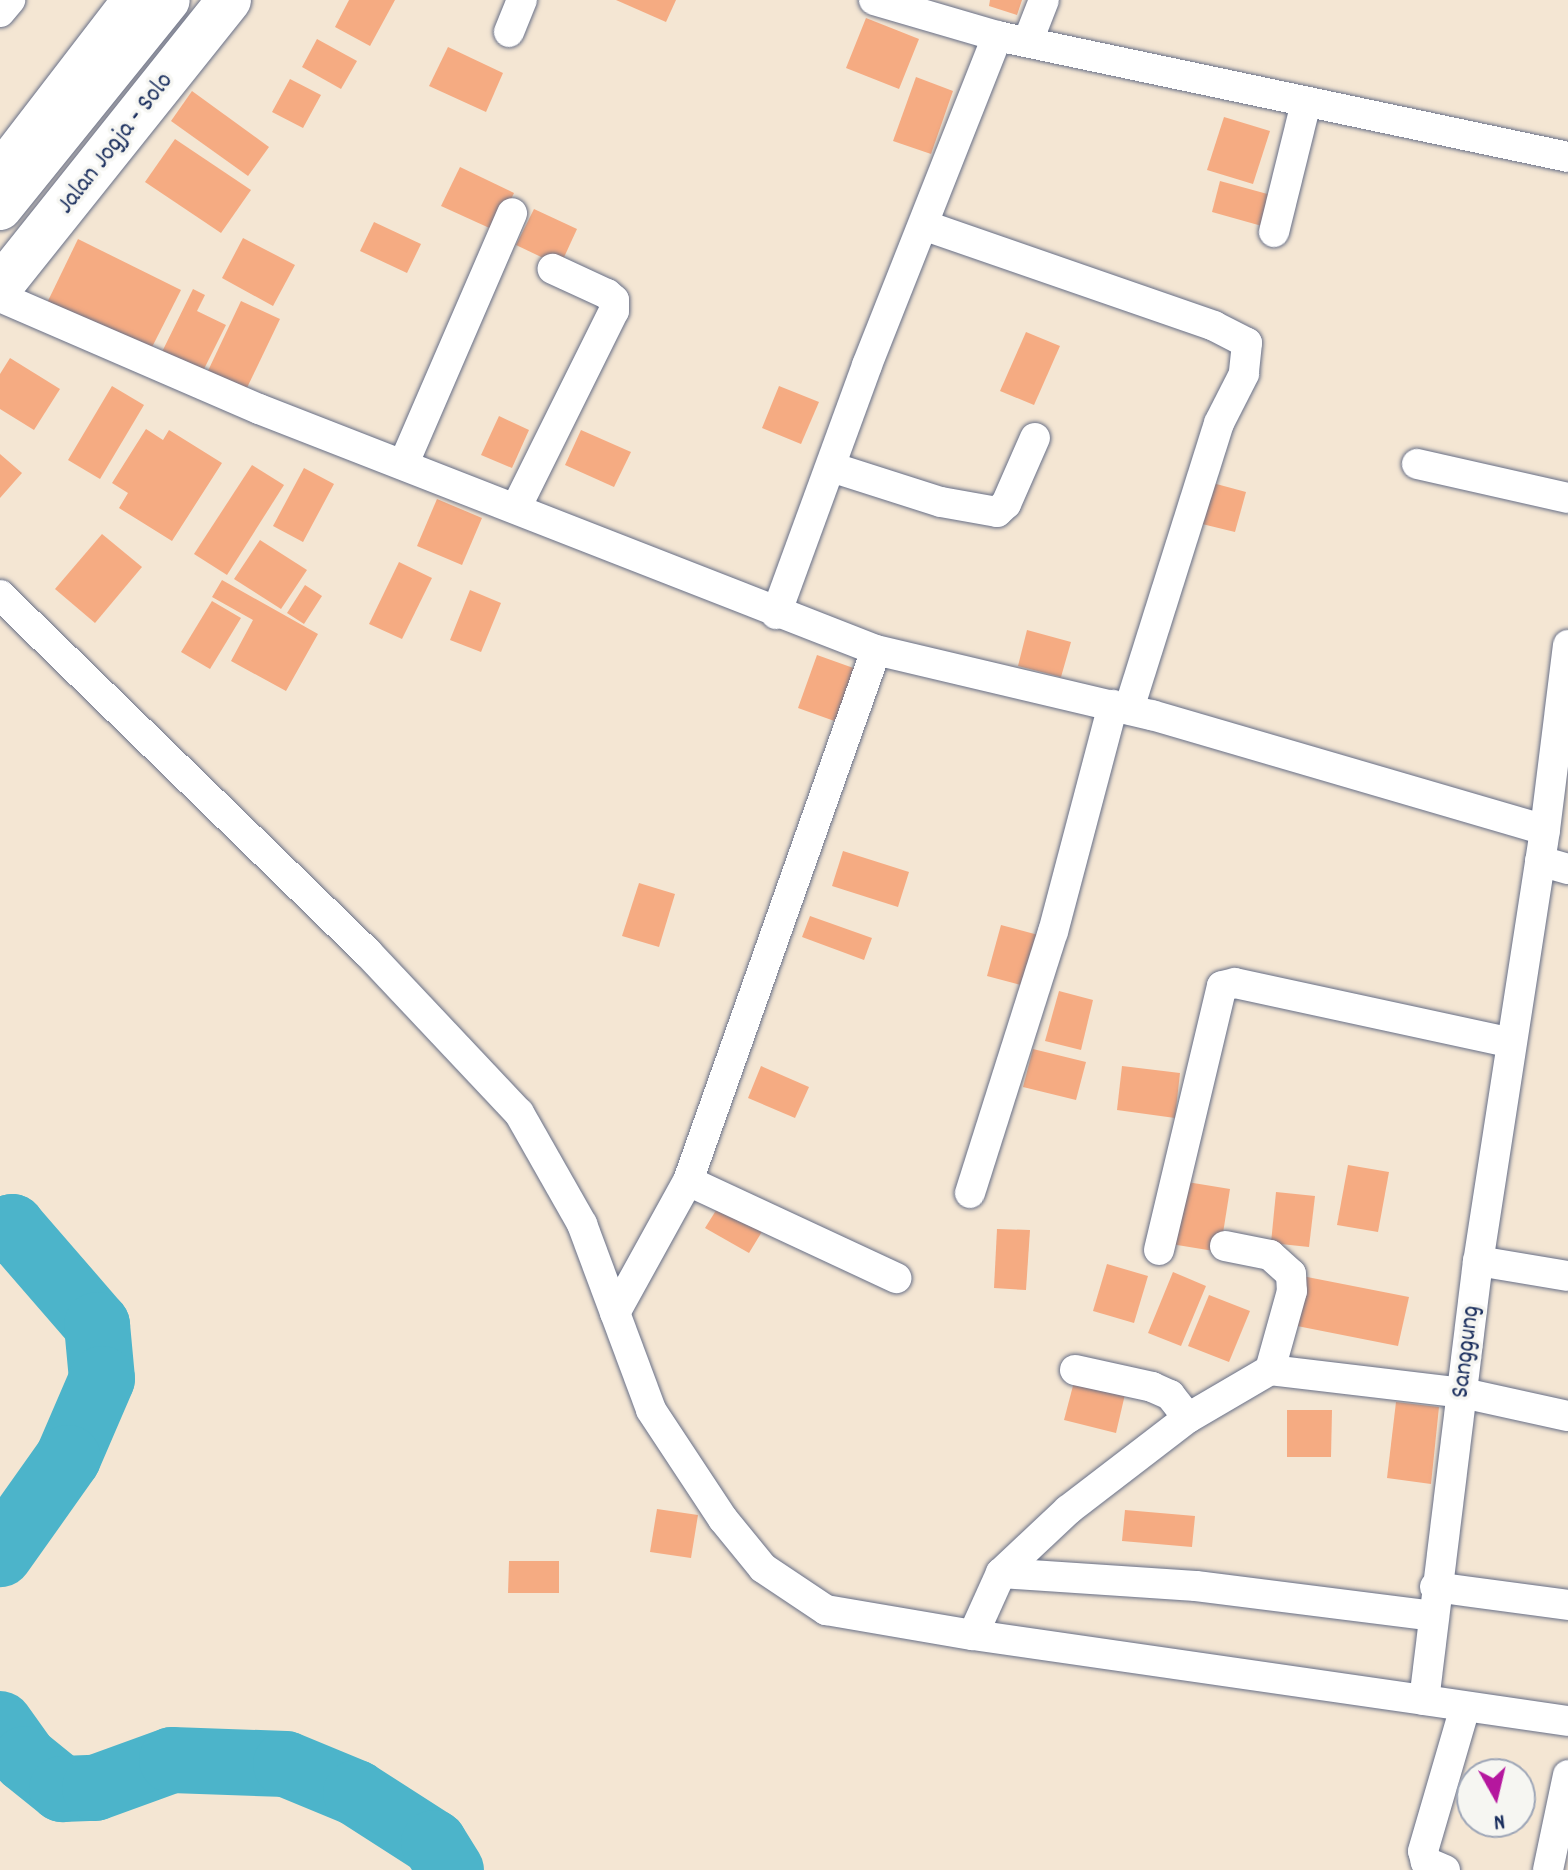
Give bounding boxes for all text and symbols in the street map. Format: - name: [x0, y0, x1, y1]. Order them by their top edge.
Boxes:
- street label: Jalan Jogja - Solo: [51, 67, 181, 221]
- street label: Sanggung: [1446, 1304, 1488, 1400]
- north arrow: [1456, 1758, 1536, 1838]
- text: N: [1492, 1804, 1507, 1836]

